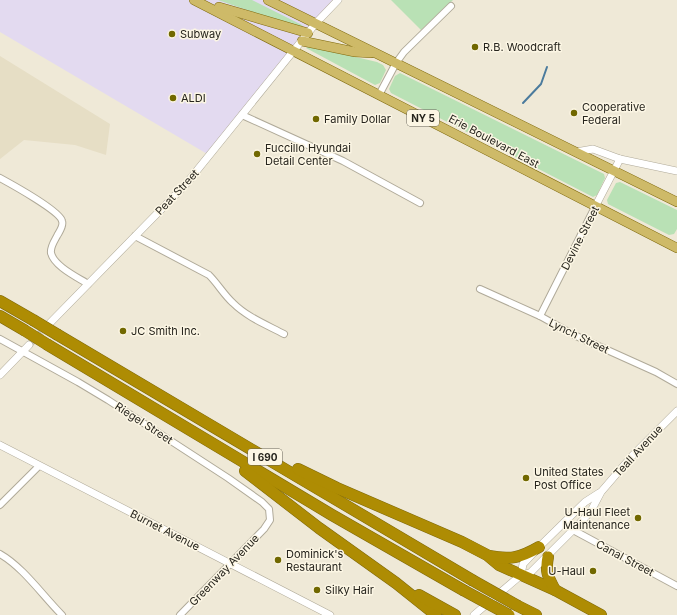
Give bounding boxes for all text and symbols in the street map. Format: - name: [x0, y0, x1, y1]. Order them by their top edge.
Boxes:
- place label: Subway: [180, 27, 221, 41]
- marker: Subway: [167, 29, 177, 39]
- place label: R.B. Woodcraft: [483, 40, 561, 54]
- marker: R.B. Woodcraft: [470, 42, 480, 52]
- place label: ALDI: [181, 91, 206, 105]
- marker: ALDI: [168, 93, 178, 103]
- place label: Cooperative Federal: [582, 100, 645, 127]
- marker: Cooperative Federal: [569, 108, 579, 118]
- road number: NY 5: [407, 110, 439, 126]
- street label: Erie Boulevard East: [446, 111, 542, 171]
- place label: Family Dollar: [324, 112, 391, 126]
- marker: Family Dollar: [311, 114, 321, 124]
- place label: Fuccillo Hyundai Detail Center: [265, 141, 351, 168]
- marker: Fuccillo Hyundai Detail Center: [252, 149, 262, 159]
- street label: Peat Street: [152, 166, 202, 218]
- street label: Devine Street: [558, 203, 602, 272]
- street label: Lynch Street: [547, 315, 612, 357]
- place label: JC Smith Inc.: [131, 324, 200, 338]
- marker: JC Smith Inc.: [118, 326, 128, 336]
- street label: Riegel Street: [112, 399, 176, 447]
- street label: Teall Avenue: [610, 422, 666, 480]
- road number: I 690: [248, 449, 282, 465]
- place label: United States Post Office: [534, 465, 604, 492]
- marker: United States Post Office: [521, 473, 531, 483]
- place label: U-Haul Fleet Maintenance: [563, 505, 630, 532]
- street label: Burnet Avenue: [128, 506, 202, 554]
- marker: U-Haul Fleet Maintenance: [633, 513, 643, 523]
- street label: Greenway Avenue: [186, 531, 262, 609]
- street label: Canal Street: [594, 537, 657, 579]
- place label: Dominick's Restaurant: [286, 547, 344, 574]
- marker: Dominick's Restaurant: [273, 555, 283, 565]
- place label: U-Haul: [548, 564, 585, 578]
- marker: U-Haul: [588, 566, 598, 576]
- place label: Silky Hair: [325, 583, 374, 597]
- marker: Silky Hair: [312, 585, 322, 595]

